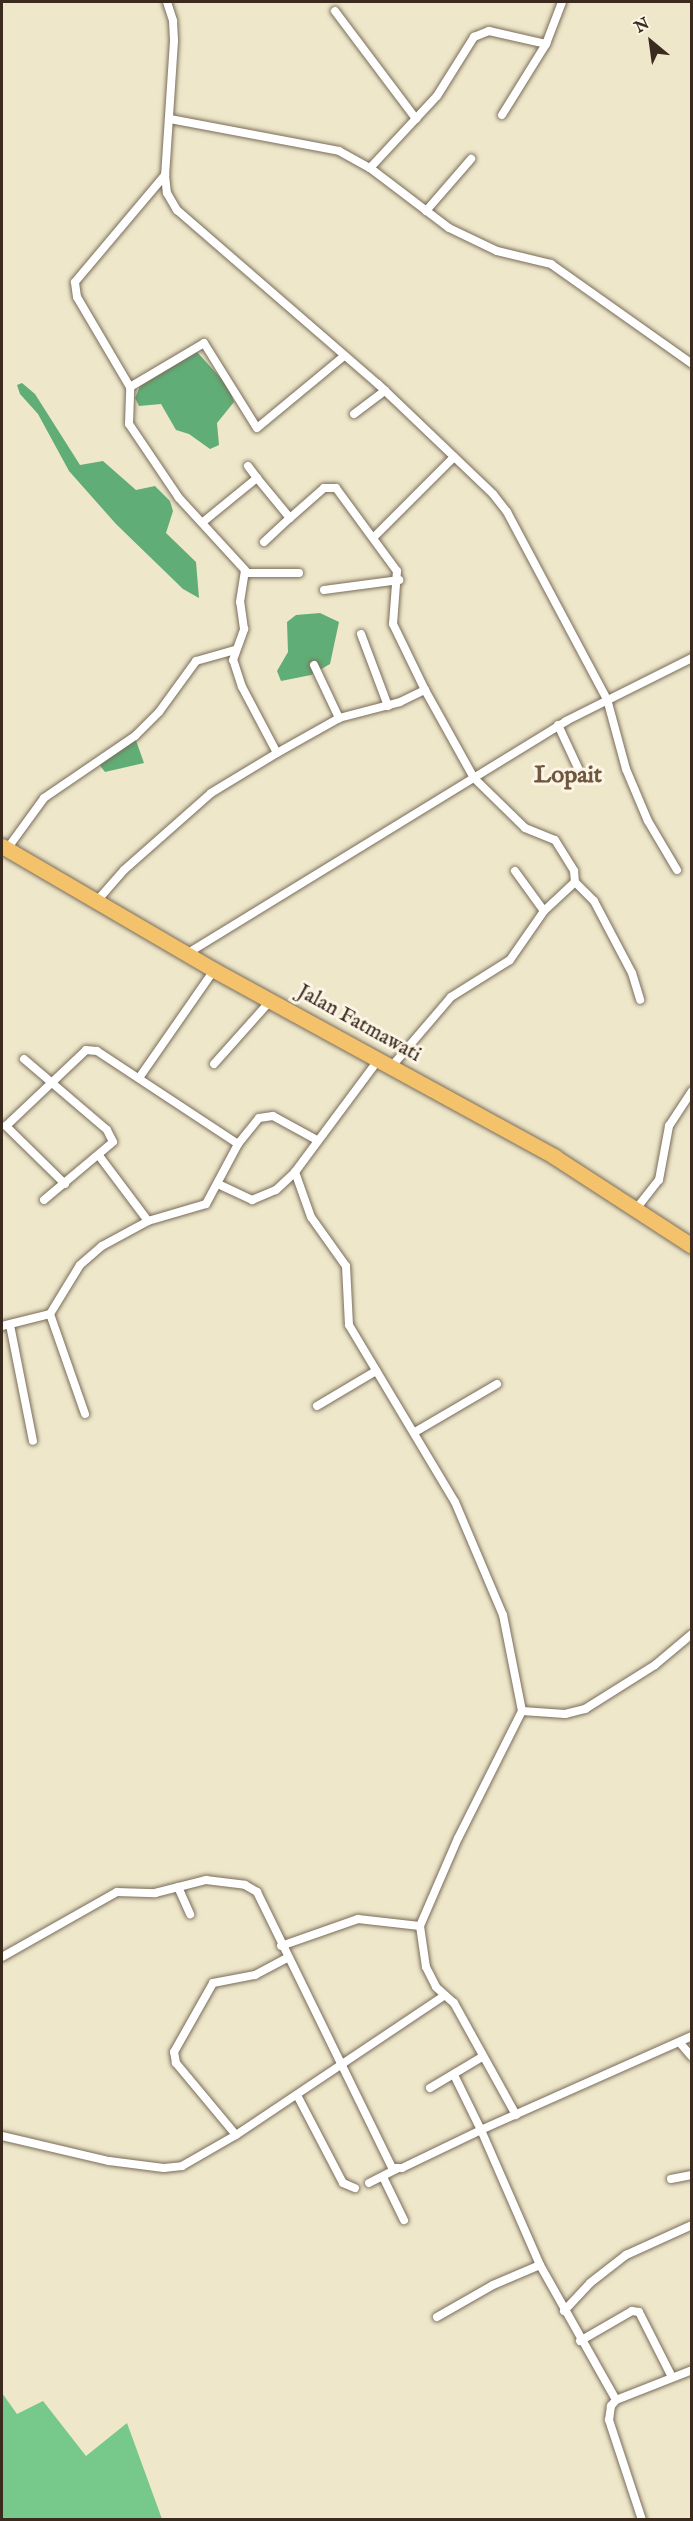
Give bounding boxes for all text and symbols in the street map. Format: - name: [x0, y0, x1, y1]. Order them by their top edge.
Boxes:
- north arrow: [621, 12, 681, 72]
- text: N: [631, 14, 653, 38]
- district label: Lopait: [534, 762, 602, 790]
- street label: Jalan Fatmawati: [293, 980, 425, 1068]

